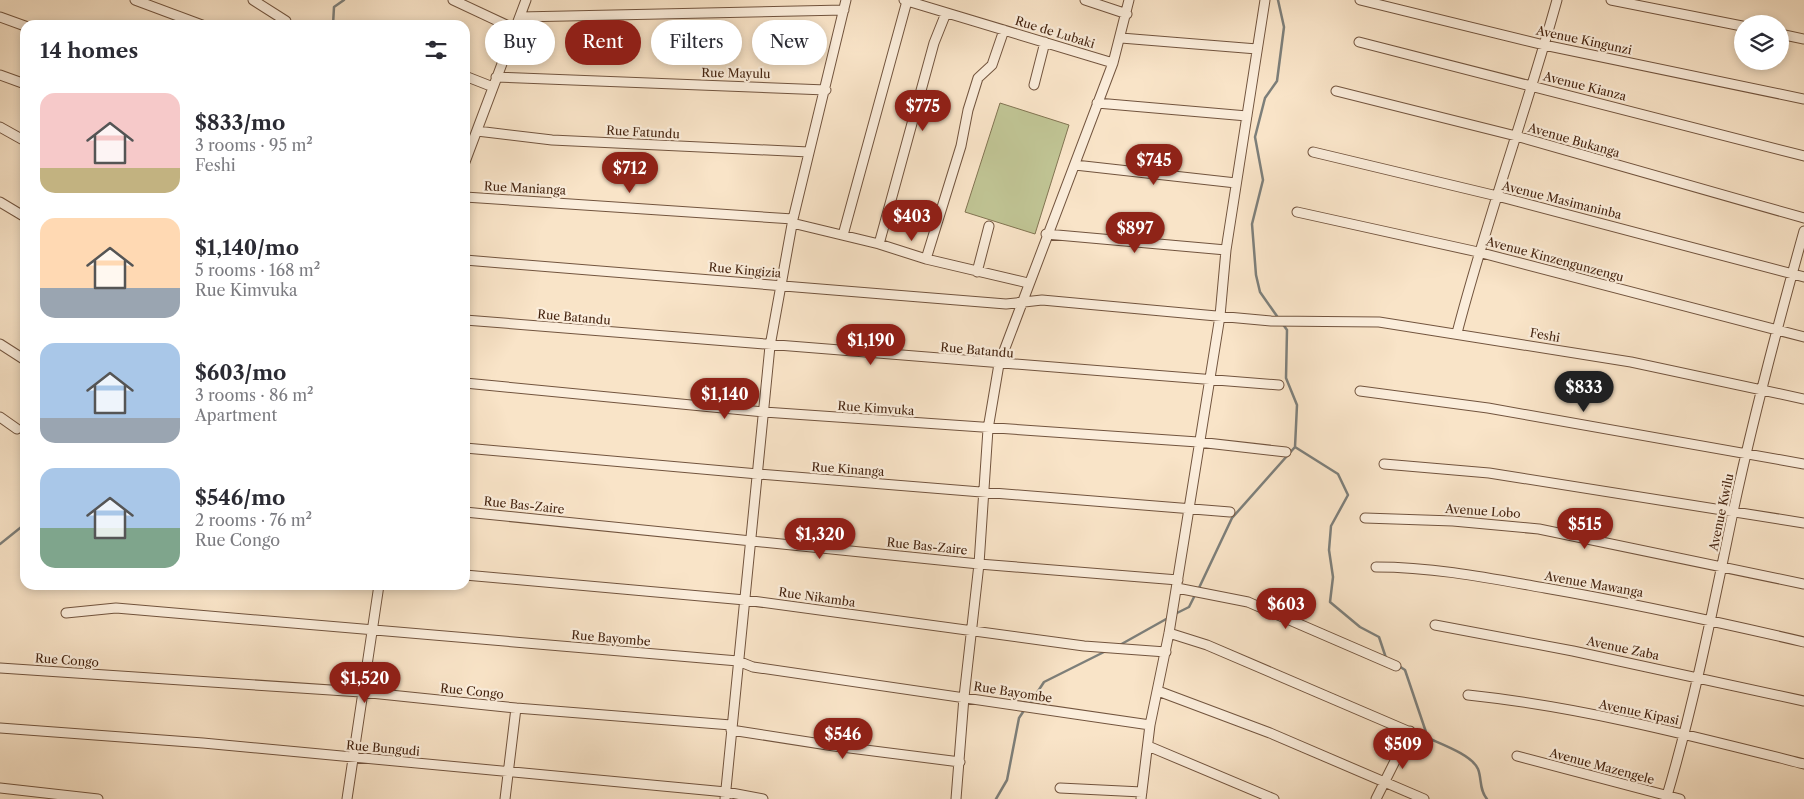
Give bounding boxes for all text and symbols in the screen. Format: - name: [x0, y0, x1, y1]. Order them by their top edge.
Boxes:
- street label: Rue de Lubaki: [1013, 13, 1097, 51]
- map controls: [1734, 15, 1789, 70]
- button: layers: [1734, 15, 1789, 70]
- chip: Buy: [485, 20, 555, 65]
- chip: Rent: [565, 20, 641, 65]
- chip: Filters: [651, 20, 742, 65]
- chip: New: [752, 20, 827, 65]
- street label: Avenue Kingunzi: [1534, 22, 1634, 58]
- icon: filters: [422, 36, 450, 64]
- text: 14 homes: [40, 38, 138, 63]
- street label: Rue Mayulu: [701, 65, 771, 81]
- street label: Avenue Kianza: [1541, 68, 1629, 104]
- pin: $775: [893, 90, 953, 132]
- text: $775: [906, 96, 940, 116]
- text: $833/mo: [195, 110, 285, 135]
- icon: home: [80, 113, 140, 173]
- street label: Avenue Bukanga: [1525, 119, 1622, 160]
- street label: Rue Fatundu: [606, 123, 681, 141]
- text: 3 rooms · 95 m²: [195, 135, 313, 155]
- pin: $745: [1124, 144, 1184, 186]
- text: $745: [1136, 150, 1172, 170]
- pin: $712: [600, 152, 660, 194]
- text: Feshi: [195, 155, 236, 175]
- text: $712: [613, 158, 647, 178]
- street label: Rue Manianga: [484, 178, 567, 198]
- street label: Avenue Masimaninba: [1500, 178, 1624, 222]
- pin: $403: [882, 200, 942, 242]
- text: $403: [893, 206, 931, 226]
- pin: $897: [1105, 212, 1165, 254]
- text: $897: [1117, 218, 1153, 238]
- street label: Avenue Kinzengunzengu: [1483, 233, 1626, 285]
- text: $1,140/mo: [195, 235, 299, 260]
- icon: home: [80, 238, 140, 298]
- street label: Rue Kingizia: [708, 259, 783, 281]
- text: 5 rooms · 168 m²: [195, 260, 320, 280]
- text: Rue Kimvuka: [195, 280, 297, 300]
- street label: Rue Batandu: [537, 306, 612, 328]
- pin: $1,190: [830, 324, 912, 366]
- street label: Feshi: [1529, 325, 1562, 345]
- text: $1,190: [847, 330, 895, 350]
- street label: Rue Batandu: [940, 339, 1015, 361]
- text: $603/mo: [195, 360, 286, 385]
- icon: home: [80, 363, 140, 423]
- pin: $833: [1554, 370, 1614, 413]
- text: $833: [1566, 377, 1602, 397]
- pin: $1,140: [684, 378, 766, 420]
- text: $1,140: [701, 384, 749, 404]
- text: 3 rooms · 86 m²: [195, 385, 314, 405]
- street label: Rue Kimvuka: [837, 398, 916, 418]
- text: Apartment: [195, 405, 277, 425]
- street label: Rue Kinanga: [811, 459, 886, 479]
- street label: Avenue Kwilu: [1705, 471, 1737, 553]
- text: $546/mo: [195, 485, 285, 510]
- icon: home: [80, 488, 140, 548]
- street label: Rue Bas-Zaire: [483, 493, 565, 517]
- street label: Avenue Lobo: [1444, 501, 1521, 521]
- pin: $515: [1555, 508, 1615, 550]
- text: 2 rooms · 76 m²: [195, 510, 312, 530]
- text: $515: [1568, 514, 1602, 534]
- pin: $1,320: [779, 518, 861, 560]
- text: $1,320: [795, 524, 845, 544]
- text: Rue Congo: [195, 530, 280, 550]
- street label: Rue Bas-Zaire: [886, 534, 968, 558]
- street label: Avenue Mawanga: [1543, 568, 1645, 600]
- street label: Rue Nikamba: [778, 584, 857, 610]
- pin: $603: [1256, 588, 1316, 630]
- text: $603: [1267, 594, 1305, 614]
- street label: Rue Bayombe: [571, 627, 651, 649]
- street label: Avenue Zaba: [1584, 633, 1661, 663]
- street label: Rue Congo: [35, 650, 99, 670]
- pin: $1,520: [324, 662, 406, 704]
- text: $1,520: [340, 668, 390, 688]
- street label: Rue Bayombe: [973, 678, 1054, 706]
- street label: Rue Congo: [439, 680, 505, 702]
- street label: Avenue Kipasi: [1597, 696, 1681, 728]
- pin: $546: [813, 718, 873, 760]
- text: $546: [825, 724, 861, 744]
- pin: $509: [1373, 728, 1433, 770]
- text: $509: [1384, 734, 1422, 754]
- street label: Rue Bungudi: [345, 737, 421, 759]
- street label: Avenue Mazengele: [1547, 745, 1656, 787]

